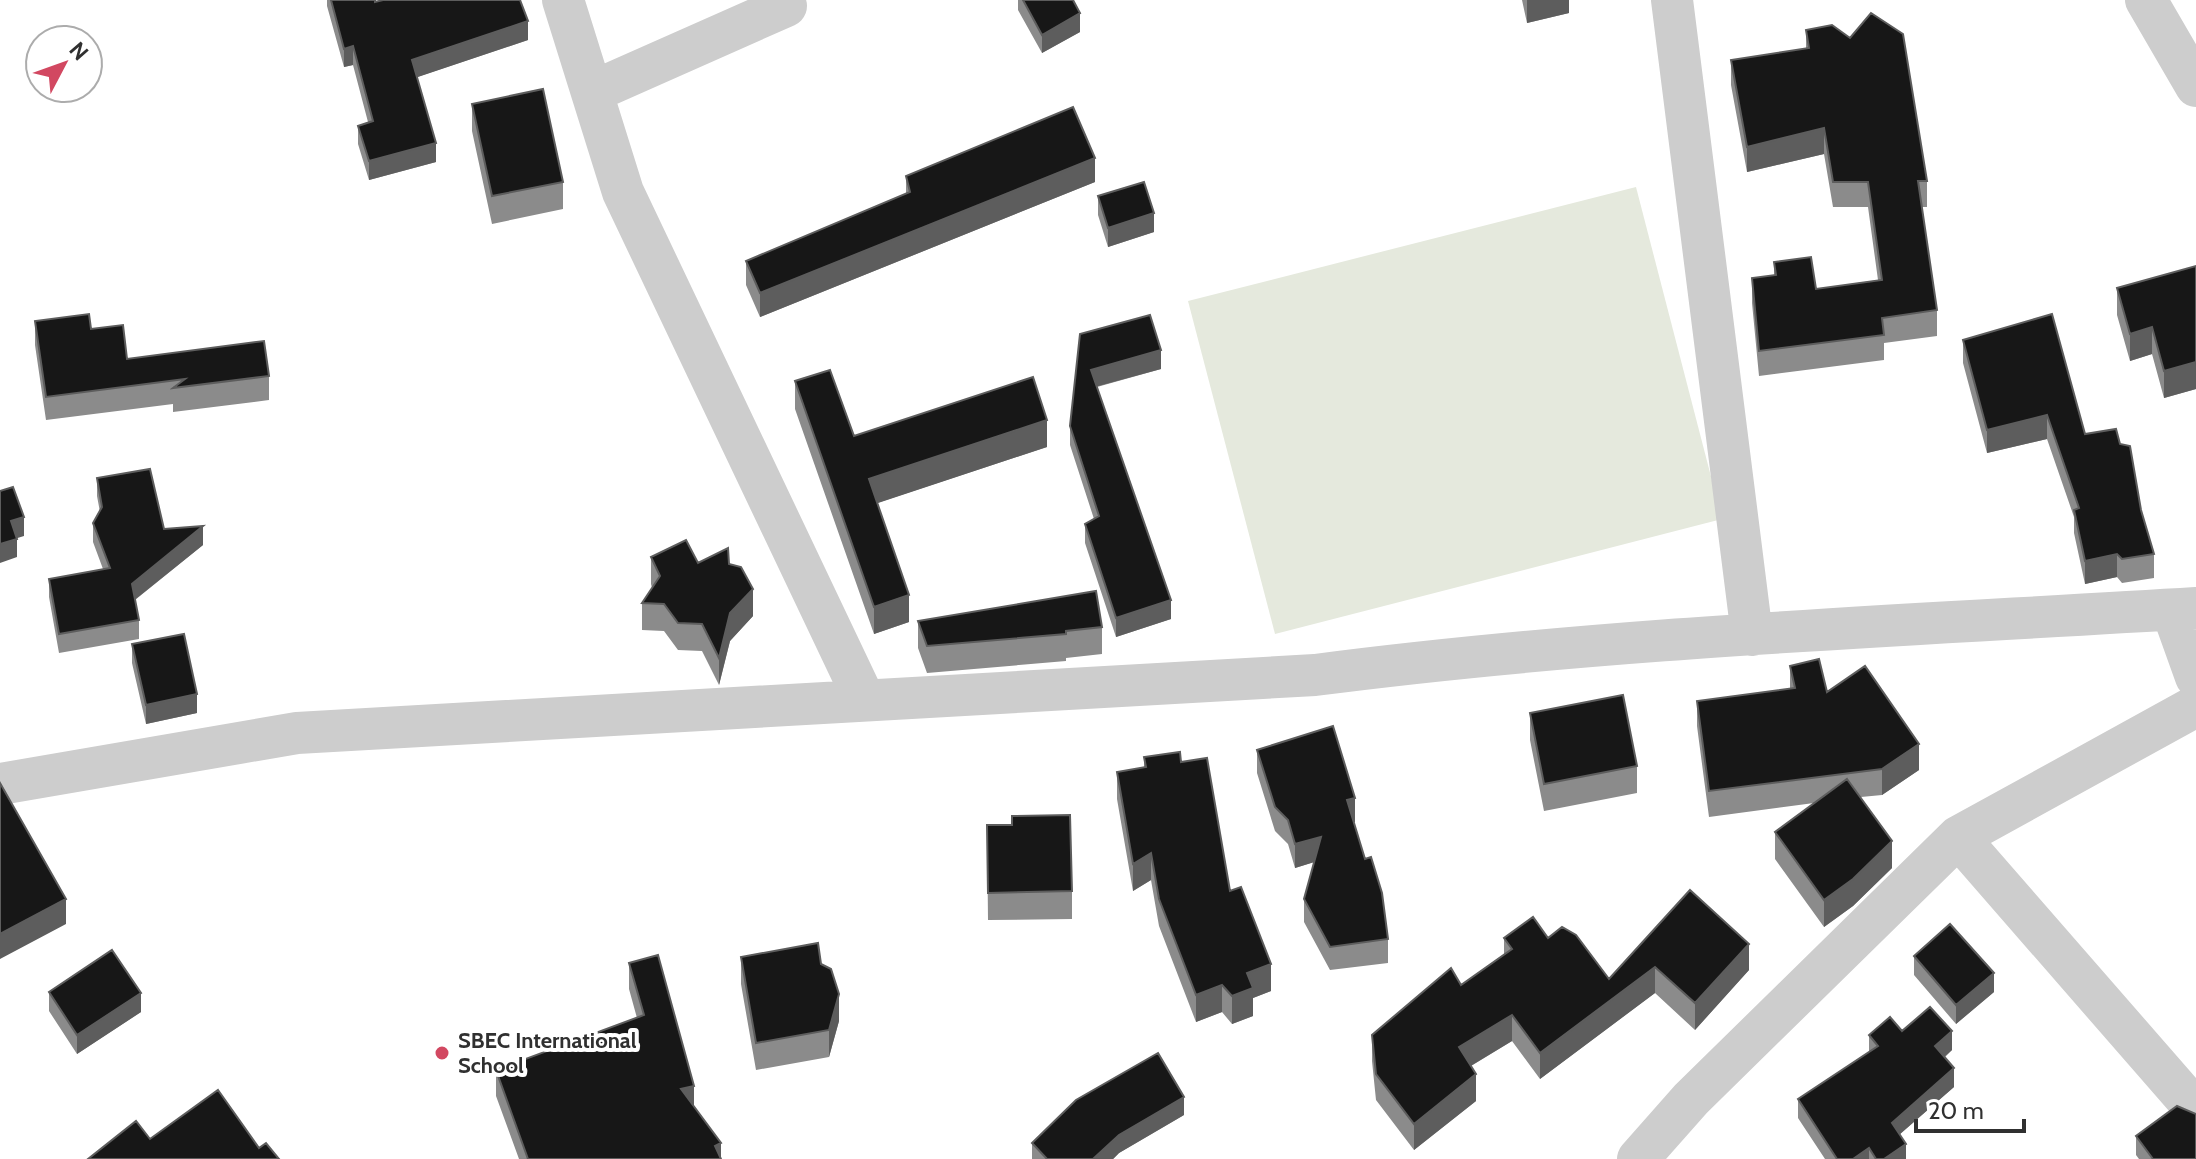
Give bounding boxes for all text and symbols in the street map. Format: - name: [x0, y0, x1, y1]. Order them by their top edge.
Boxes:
- north arrow: [24, 24, 104, 104]
- text: N: [63, 36, 94, 66]
- place label: SBEC International School: [458, 1027, 637, 1079]
- marker: SBEC International School: [433, 1044, 451, 1062]
- scale bar: [1916, 1083, 2024, 1133]
- text: 20 m: [1928, 1096, 1984, 1125]

